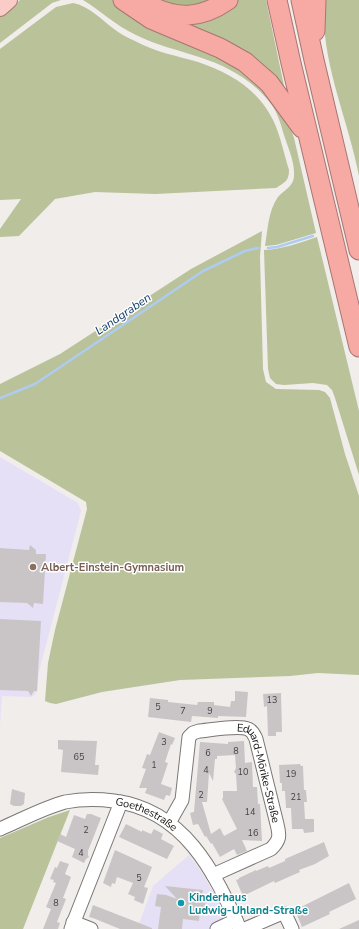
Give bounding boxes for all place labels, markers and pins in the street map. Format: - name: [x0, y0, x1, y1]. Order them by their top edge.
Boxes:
- place label: Albert-Einstein-Gymnasium: [41, 560, 184, 575]
- marker: Albert-Einstein-Gymnasium: [28, 562, 38, 572]
- place label: Kinderhaus Ludwig-Uhland-Straße: [189, 890, 308, 918]
- marker: Kinderhaus Ludwig-Uhland-Straße: [176, 898, 186, 908]

